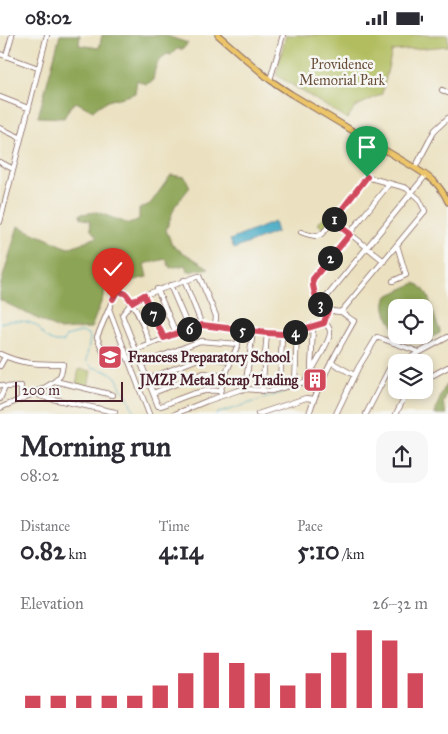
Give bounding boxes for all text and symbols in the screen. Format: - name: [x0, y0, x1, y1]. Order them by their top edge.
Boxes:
- text: 08:02: [25, 6, 71, 29]
- park label: Providence Memorial Park: [299, 56, 386, 89]
- pin: [346, 126, 388, 177]
- icon: arrive: [353, 133, 381, 161]
- pin: 1: [322, 207, 346, 231]
- text: 1: [332, 211, 337, 228]
- pin: 2: [318, 245, 342, 271]
- pin: [92, 248, 134, 299]
- text: 2: [327, 250, 334, 267]
- icon: check: [99, 255, 127, 283]
- pin: 3: [308, 291, 332, 317]
- text: 3: [318, 296, 323, 313]
- map controls: [388, 299, 433, 399]
- button: locate: [388, 299, 433, 344]
- pin: 7: [140, 301, 166, 327]
- text: 7: [150, 306, 157, 323]
- pin: 6: [176, 317, 202, 341]
- pin: 5: [230, 317, 254, 343]
- pin: 4: [282, 319, 308, 345]
- text: 6: [186, 321, 193, 338]
- text: 5: [239, 322, 246, 339]
- text: 4: [292, 324, 299, 341]
- school or university icon: Francess Preparatory School: [97, 344, 123, 370]
- place label: Francess Preparatory School: [128, 349, 291, 367]
- button: layers: [388, 354, 433, 399]
- building icon: JMZP Metal Scrap Trading: [302, 367, 328, 393]
- place label: JMZP Metal Scrap Trading: [138, 372, 298, 390]
- scale bar: [15, 379, 122, 402]
- text: 200 m: [22, 382, 60, 399]
- text: Morning run: [20, 429, 171, 464]
- button: share: [376, 431, 428, 483]
- text: 08:02: [20, 466, 59, 485]
- text: Distance: [20, 518, 70, 535]
- text: Time: [159, 518, 190, 535]
- text: Pace: [297, 518, 323, 535]
- text: 0.82: [20, 535, 65, 566]
- text: 4:14: [159, 535, 203, 566]
- text: 5:10: [297, 535, 340, 566]
- text: km: [65, 546, 87, 563]
- text: /km: [340, 546, 365, 563]
- text: Elevation: [20, 594, 84, 613]
- text: 26–32 m: [372, 594, 428, 613]

